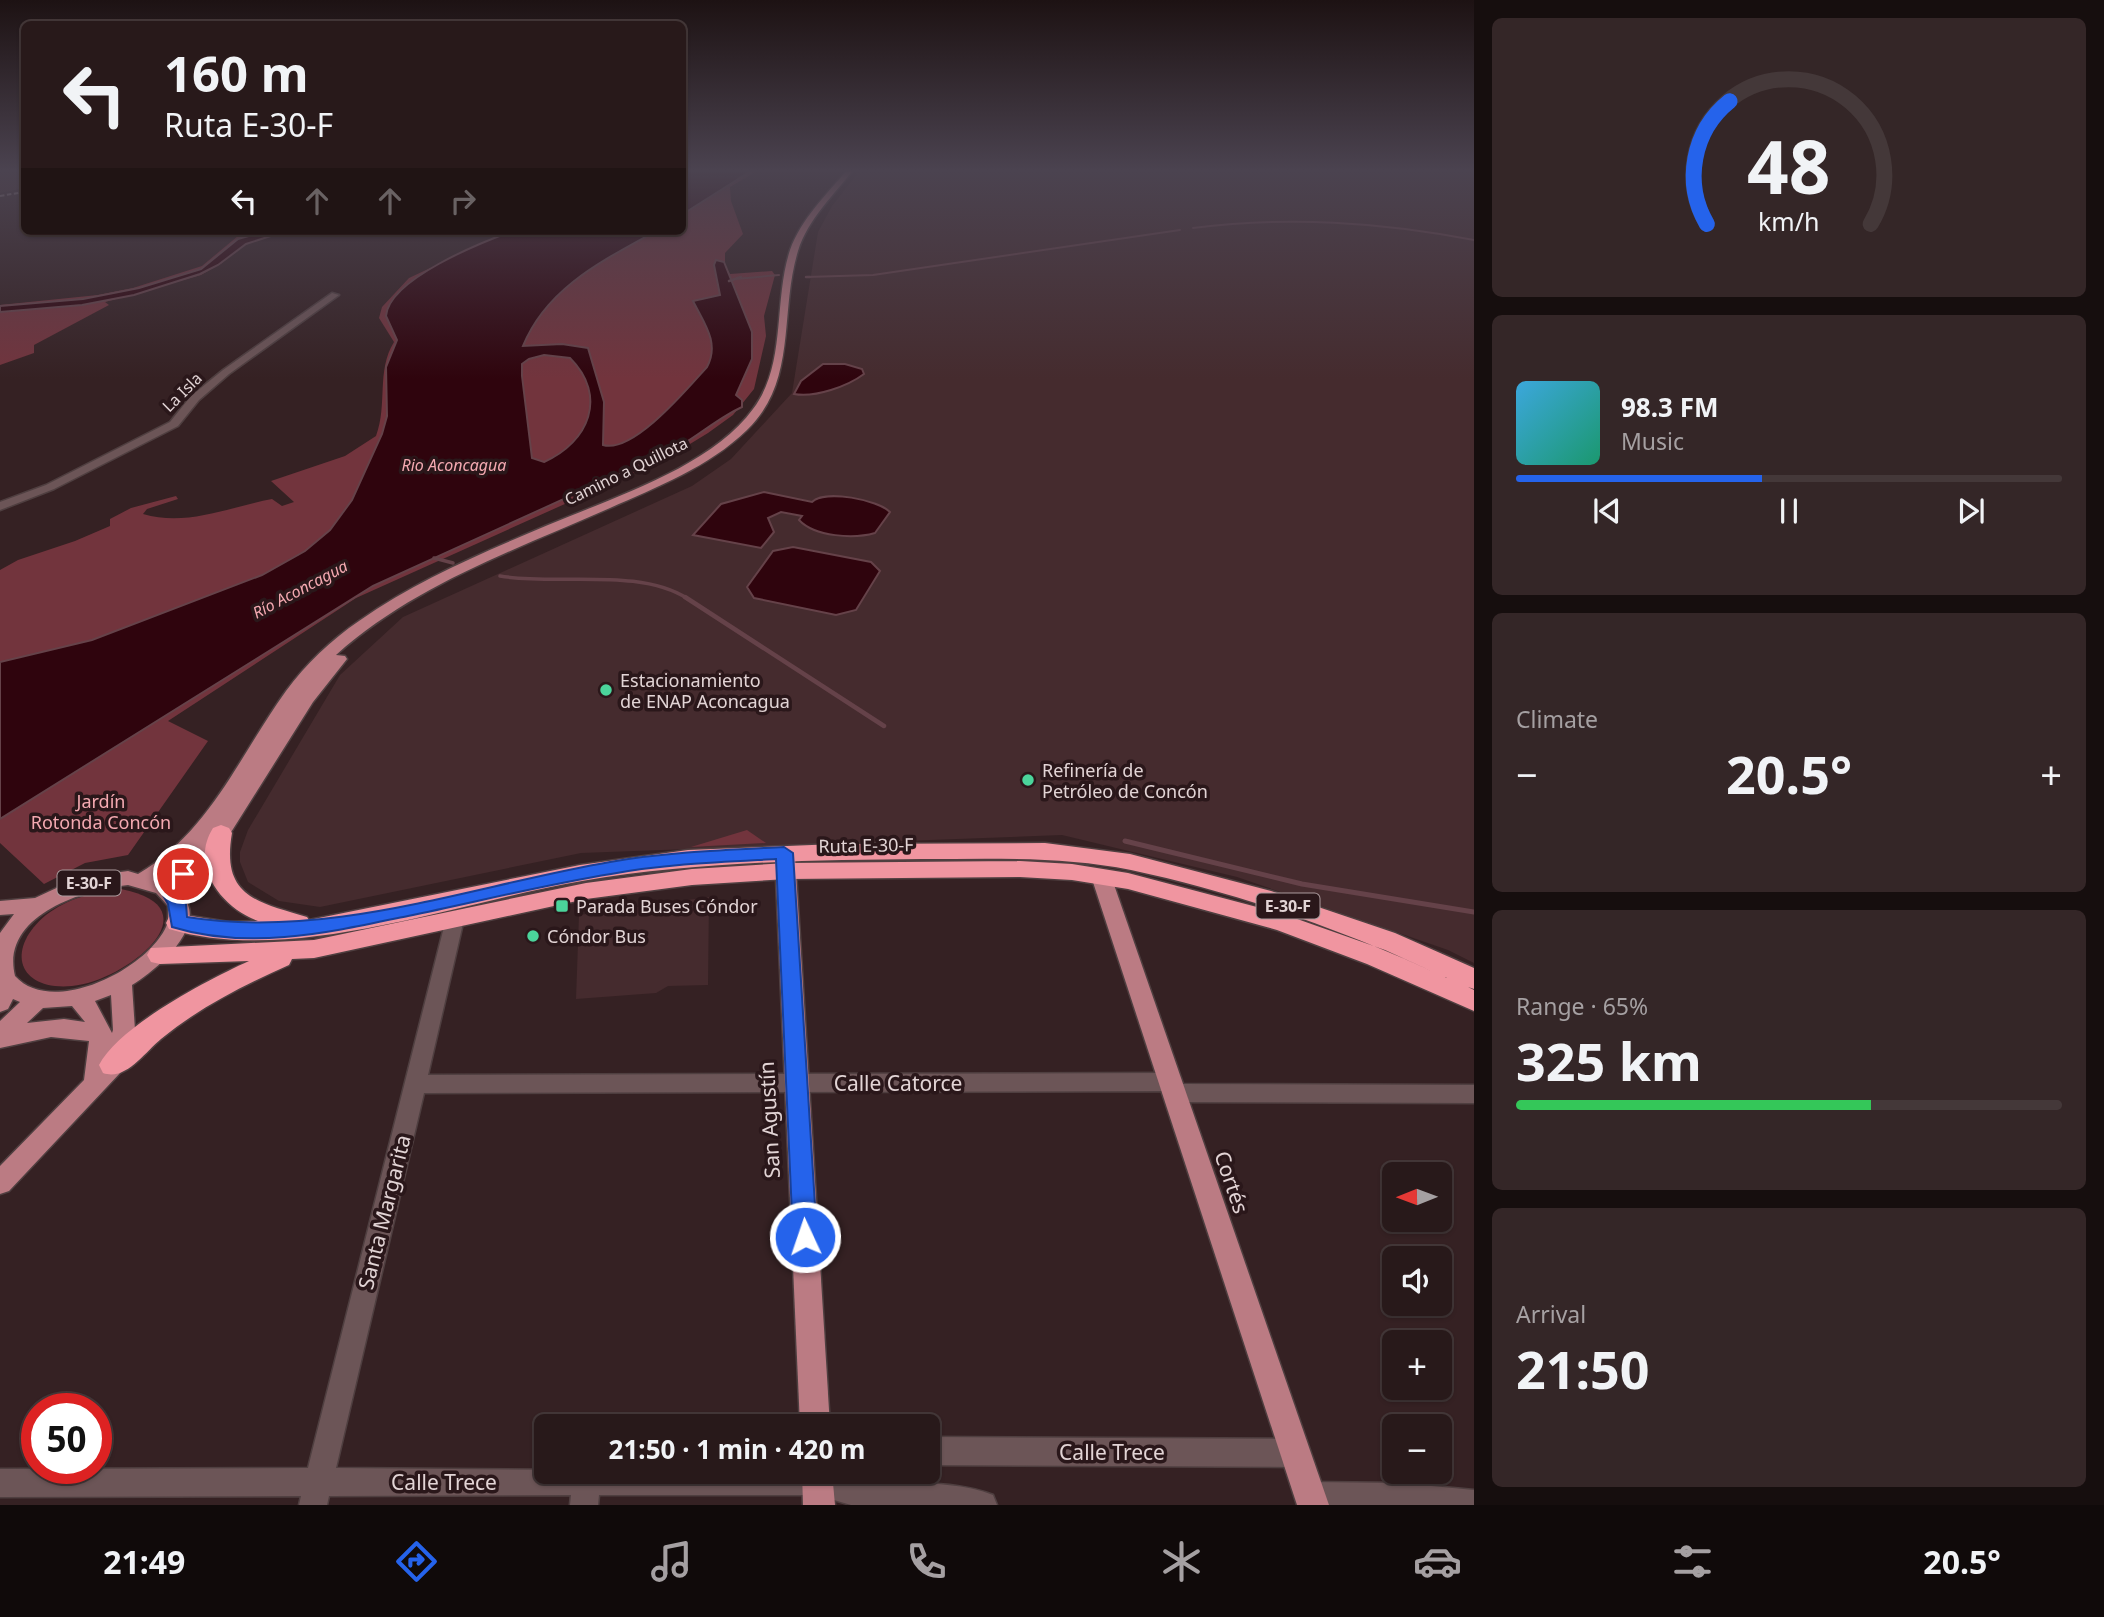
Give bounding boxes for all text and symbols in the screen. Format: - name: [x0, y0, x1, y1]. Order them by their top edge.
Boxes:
- text: 160 m: [164, 40, 309, 106]
- icon: left: [49, 49, 140, 140]
- text: Ruta E-30-F: [164, 103, 333, 146]
- text: 48: [1747, 116, 1831, 215]
- icon: left: [225, 182, 263, 220]
- icon: ahead: [298, 182, 336, 220]
- icon: ahead: [371, 182, 409, 220]
- icon: right: [444, 182, 482, 220]
- text: km/h: [1758, 204, 1820, 238]
- street label: La Isla: [157, 367, 207, 417]
- text: 98.3 FM: [1621, 389, 1718, 425]
- text: Music: [1621, 425, 1684, 457]
- street label: Camino a Quillota: [561, 432, 691, 510]
- water label: Rio Aconcagua: [402, 454, 506, 476]
- icon: previous: [1588, 492, 1626, 530]
- icon: pause: [1770, 492, 1808, 530]
- icon: next: [1952, 492, 1990, 530]
- water label: Río Aconcagua: [249, 555, 351, 623]
- place label: Estacionamiento de ENAP Aconcagua: [620, 668, 790, 713]
- marker: Estacionamiento de ENAP Aconcagua: [598, 682, 614, 698]
- text: Climate: [1516, 703, 1598, 735]
- text: 20.5°: [1726, 738, 1852, 809]
- text: −: [1516, 748, 1538, 800]
- text: +: [2040, 748, 2062, 800]
- place label: Refinería de Petróleo de Concón: [1042, 758, 1208, 803]
- marker: Refinería de Petróleo de Concón: [1020, 772, 1036, 788]
- park label: Jardín Rotonda Concón: [31, 789, 171, 834]
- street label: Ruta E-30-F: [818, 832, 914, 858]
- pin: [153, 844, 213, 904]
- icon: arrive: [164, 855, 202, 893]
- road number: E-30-F: [57, 870, 120, 896]
- road number: E-30-F: [1256, 893, 1320, 918]
- place label: Parada Buses Cóndor: [576, 894, 758, 918]
- marker: Parada Buses Cóndor: [554, 898, 570, 914]
- place label: Cóndor Bus: [547, 924, 646, 948]
- marker: Cóndor Bus: [525, 928, 541, 944]
- text: Range · 65%: [1516, 990, 1648, 1022]
- text: 325 km: [1516, 1025, 1702, 1096]
- street label: San Agustín: [752, 1061, 786, 1179]
- street label: Calle Catorce: [834, 1069, 962, 1097]
- street label: Santa Margarita: [351, 1132, 417, 1292]
- street label: Cortés: [1208, 1147, 1256, 1217]
- north arrow: [1382, 1162, 1452, 1232]
- map controls: [1382, 1162, 1452, 1484]
- position arrow: [768, 1200, 842, 1274]
- button: sound: [1382, 1246, 1452, 1316]
- text: Arrival: [1516, 1298, 1586, 1330]
- button: +: [1382, 1330, 1452, 1400]
- text: 21:50: [1516, 1333, 1650, 1404]
- speed limit sign: 50: [21, 1393, 112, 1484]
- button: −: [1382, 1414, 1452, 1484]
- text: 21:50 · 1 min · 420 m: [609, 1431, 865, 1467]
- street label: Calle Trece: [1059, 1438, 1165, 1466]
- street label: Calle Trece: [391, 1468, 497, 1496]
- icon: directions: [392, 1537, 441, 1586]
- icon: music: [647, 1537, 696, 1586]
- icon: phone: [902, 1537, 951, 1586]
- icon: climate: [1157, 1537, 1206, 1586]
- icon: car: [1413, 1537, 1462, 1586]
- icon: filters: [1668, 1537, 1717, 1586]
- text: 21:49: [103, 1540, 185, 1583]
- text: 20.5°: [1923, 1540, 2001, 1583]

